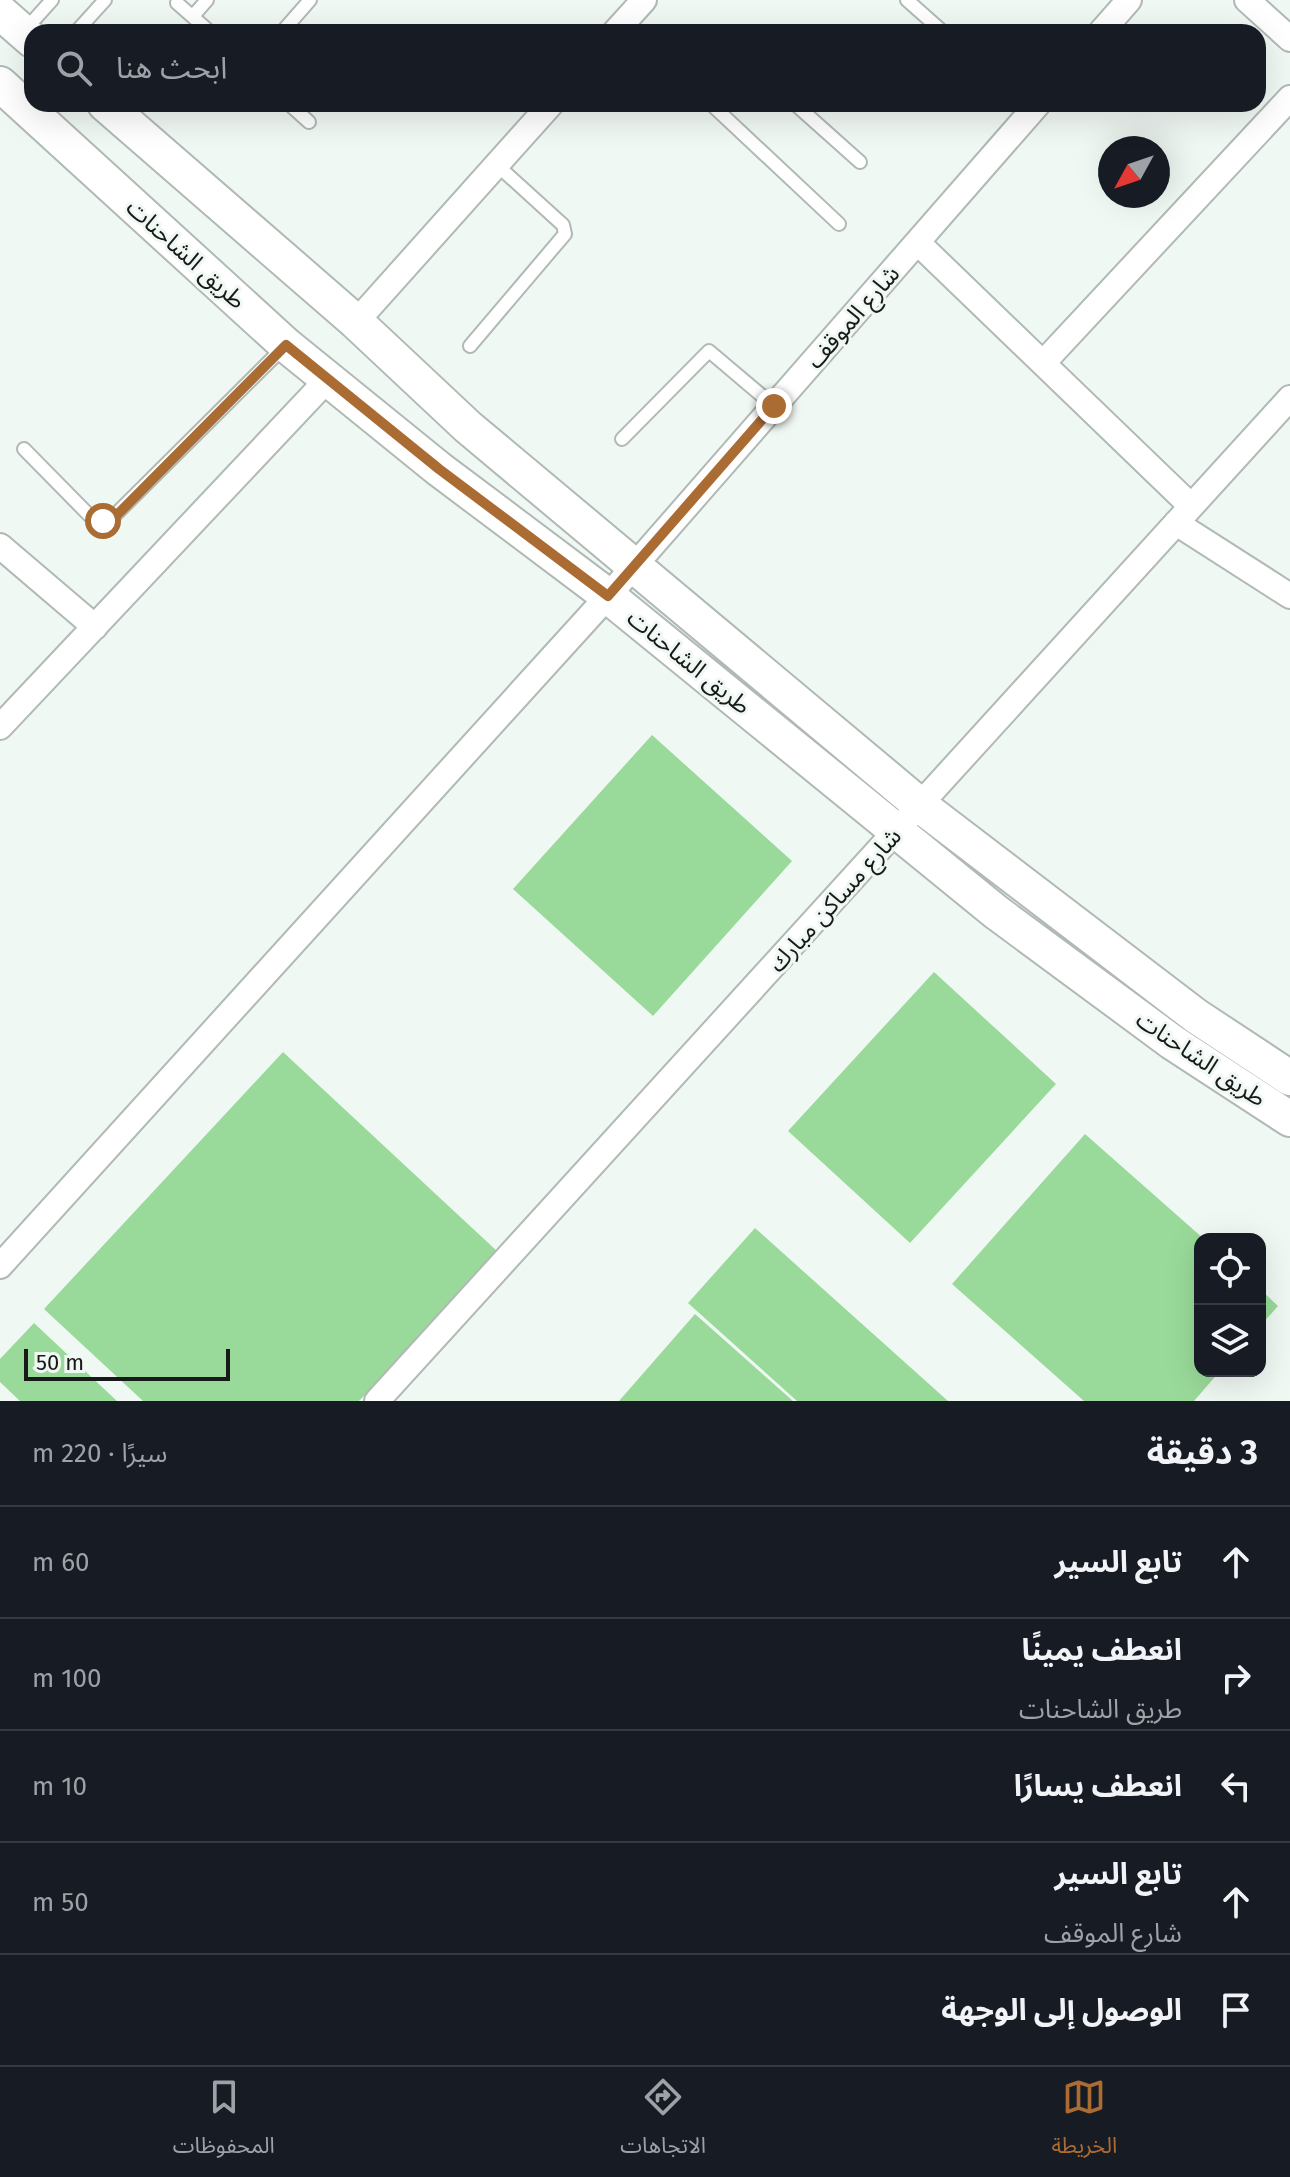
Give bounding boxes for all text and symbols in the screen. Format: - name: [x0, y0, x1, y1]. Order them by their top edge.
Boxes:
- search box: [24, 24, 1266, 112]
- icon: search: [52, 46, 96, 90]
- text: ابحث هنا: [116, 50, 227, 86]
- north arrow: [1098, 136, 1170, 208]
- street label: طريق الشاحنات: [120, 193, 251, 315]
- street label: شارع الموقف: [801, 260, 908, 376]
- route end: [756, 388, 792, 424]
- route start: [85, 503, 121, 539]
- street label: طريق الشاحنات: [621, 604, 756, 721]
- street label: شارع مساكن مبارك: [763, 822, 909, 980]
- street label: طريق الشاحنات: [1130, 1005, 1271, 1114]
- map controls: [1194, 1233, 1266, 1377]
- button: locate: [1194, 1233, 1266, 1305]
- button: layers: [1194, 1305, 1266, 1377]
- scale bar: [24, 1345, 230, 1381]
- text: 50 m: [36, 1349, 84, 1376]
- text: 3 دقيقة: [1147, 1432, 1258, 1473]
- text: سيرًا · 220 m: [32, 1438, 167, 1469]
- icon: ahead: [1214, 1540, 1258, 1584]
- text: تابع السير: [1055, 1544, 1182, 1580]
- text: 60 m: [32, 1547, 90, 1578]
- text: انعطف يمينًا: [1022, 1632, 1182, 1668]
- icon: right: [1214, 1656, 1258, 1700]
- text: 100 m: [32, 1663, 101, 1694]
- text: طريق الشاحنات: [1019, 1694, 1182, 1725]
- icon: left: [1214, 1764, 1258, 1808]
- text: انعطف يسارًا: [1014, 1768, 1182, 1804]
- text: 10 m: [32, 1771, 87, 1802]
- text: تابع السير: [1055, 1856, 1182, 1892]
- icon: ahead: [1214, 1880, 1258, 1924]
- text: 50 m: [32, 1887, 89, 1918]
- text: شارع الموقف: [1044, 1918, 1182, 1949]
- icon: arrive: [1214, 1988, 1258, 2032]
- text: الوصول إلى الوجهة: [941, 1992, 1182, 2028]
- tab: المحفوظات: [173, 2075, 275, 2169]
- tab: الاتجاهات: [620, 2075, 706, 2169]
- tab: الخريطة: [1051, 2075, 1117, 2169]

